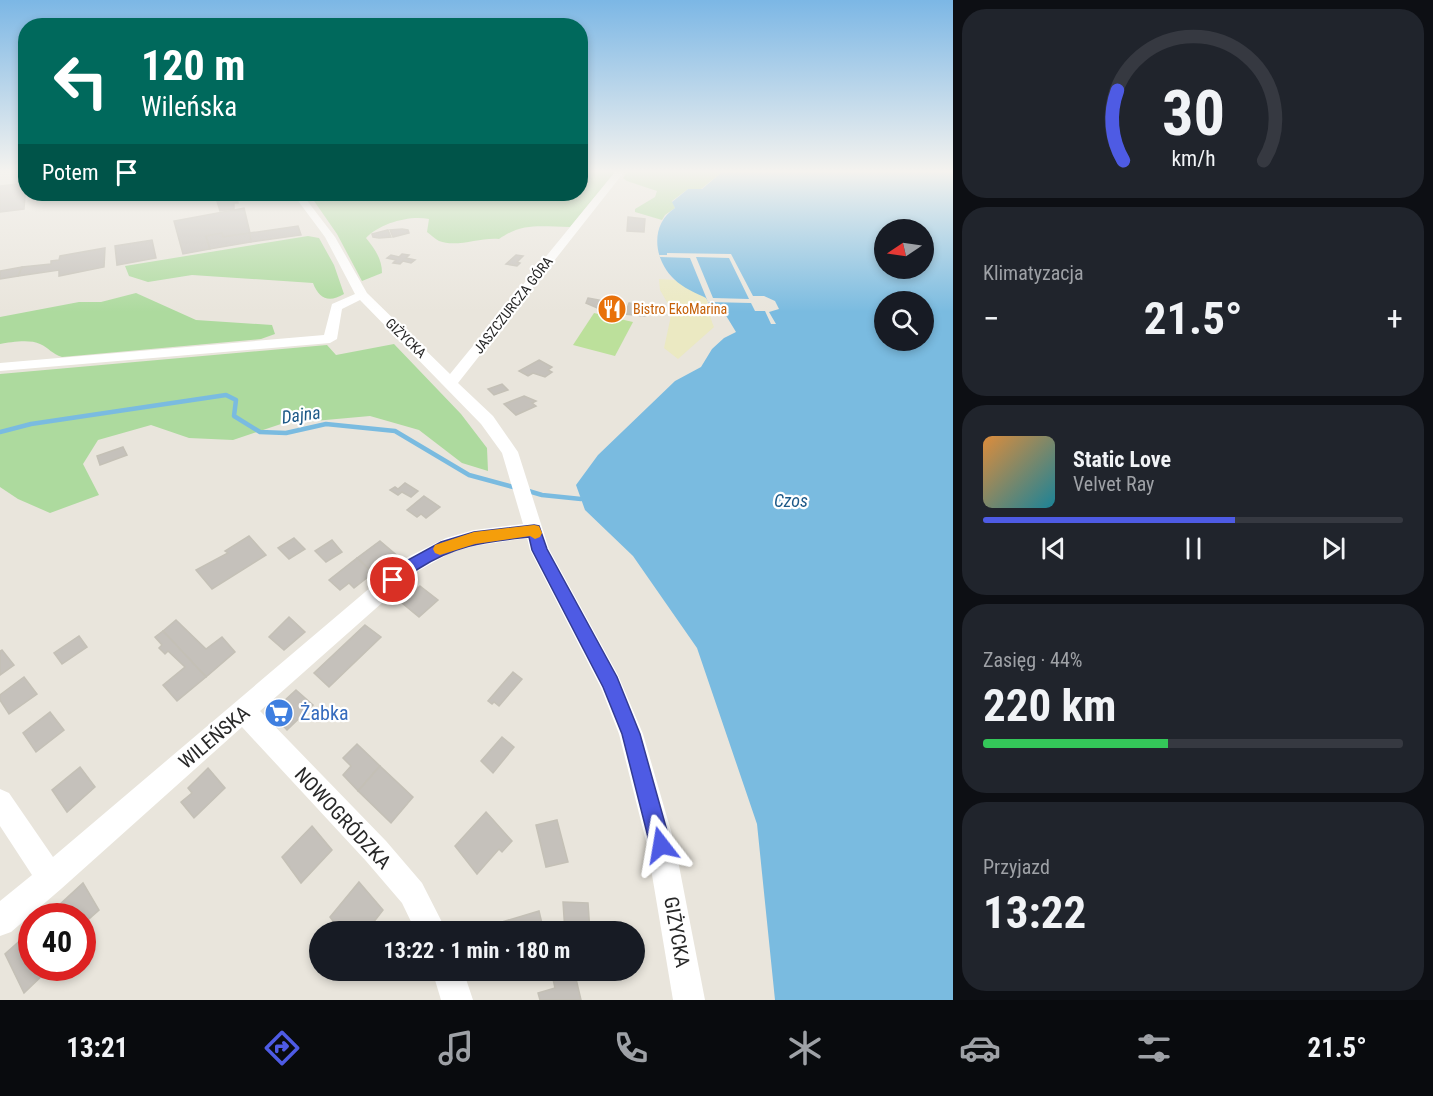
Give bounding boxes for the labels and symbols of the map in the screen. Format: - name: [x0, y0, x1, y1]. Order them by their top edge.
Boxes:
- north arrow: [874, 219, 934, 279]
- street label: JASZCZURCZA GÓRA: [469, 253, 556, 357]
- restaurant icon: Bistro EkoMarina: [596, 293, 628, 325]
- place label: Bistro EkoMarina: [633, 301, 727, 317]
- street label: GIŻYCKA: [382, 315, 430, 361]
- water label: Dajna: [280, 401, 322, 428]
- water label: Czos: [774, 490, 808, 511]
- pin: [367, 554, 418, 605]
- supermarket icon: Żabka: [263, 697, 295, 729]
- street label: WILEŃSKA: [174, 700, 255, 773]
- place label: Żabka: [300, 701, 349, 725]
- street label: NOWOGRÓDZKA: [290, 762, 396, 874]
- position arrow: [629, 813, 693, 877]
- street label: GIŻYCKA: [659, 895, 695, 970]
- speed limit sign: 40: [18, 903, 96, 981]

